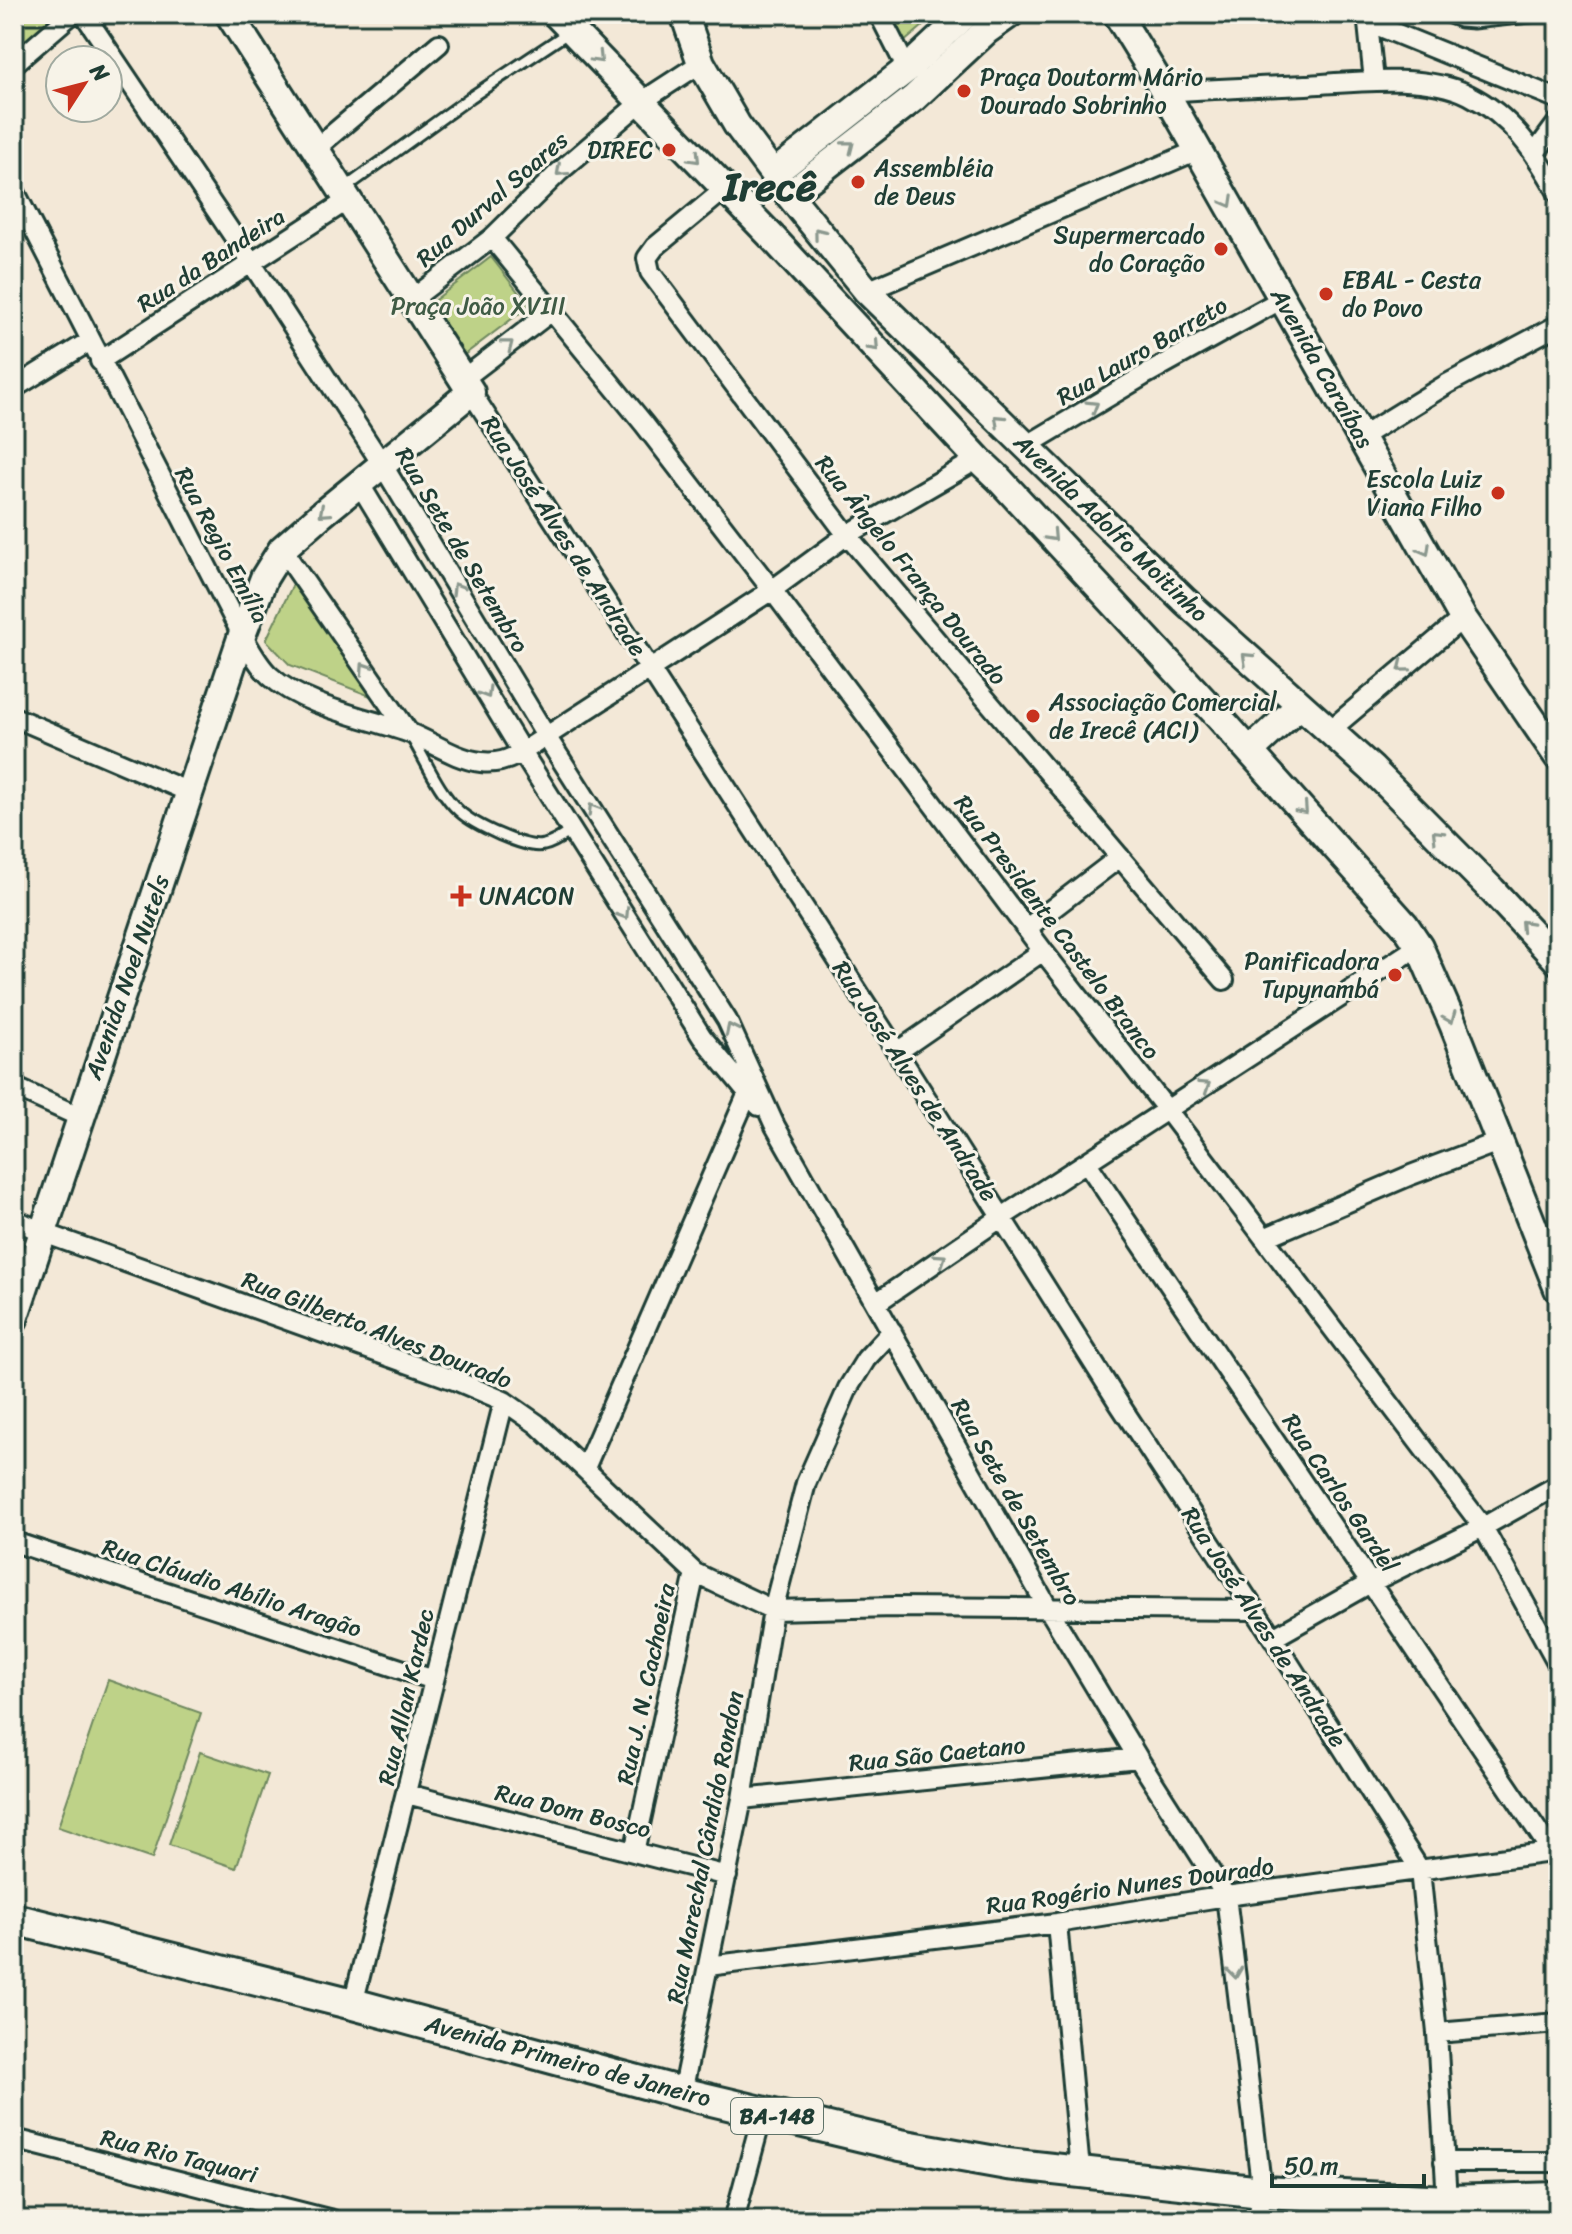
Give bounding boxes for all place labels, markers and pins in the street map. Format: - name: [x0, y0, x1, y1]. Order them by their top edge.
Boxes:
- place label: Praça Doutorm Mário Dourado Sobrinho: [980, 56, 1203, 126]
- marker: Praça Doutorm Mário Dourado Sobrinho: [955, 82, 973, 100]
- place label: DIREC: [587, 129, 653, 171]
- marker: DIREC: [660, 141, 678, 159]
- place label: Assembléia de Deus: [873, 147, 994, 217]
- marker: Assembléia de Deus: [849, 173, 867, 191]
- place label: Supermercado do Coração: [1054, 214, 1205, 284]
- marker: Supermercado do Coração: [1212, 240, 1230, 258]
- place label: EBAL - Cesta do Povo: [1342, 259, 1482, 329]
- marker: EBAL - Cesta do Povo: [1317, 285, 1335, 303]
- place label: Escola Luiz Viana Filho: [1366, 458, 1483, 528]
- marker: Escola Luiz Viana Filho: [1489, 484, 1507, 502]
- place label: Associação Comercial de Irecê (ACI): [1048, 681, 1278, 751]
- marker: Associação Comercial de Irecê (ACI): [1024, 707, 1042, 725]
- place label: UNACON: [479, 875, 575, 917]
- marker: UNACON: [450, 885, 472, 907]
- place label: Panificadora Tupynambá: [1244, 940, 1380, 1010]
- marker: Panificadora Tupynambá: [1386, 966, 1404, 984]

